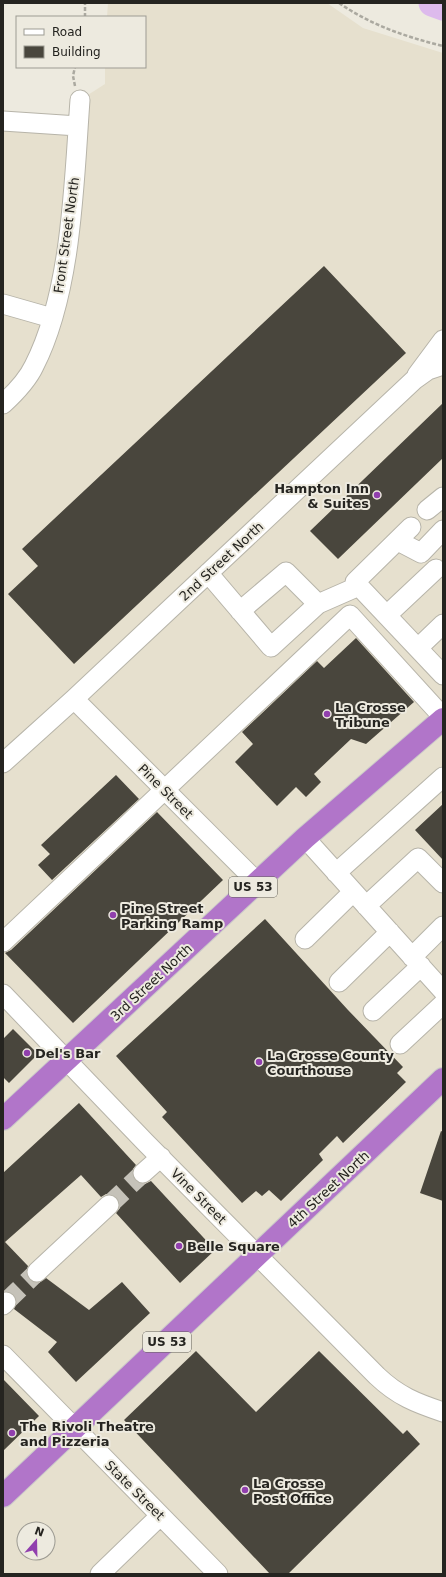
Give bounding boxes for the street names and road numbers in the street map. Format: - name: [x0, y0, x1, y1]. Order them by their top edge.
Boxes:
- street label: Front Street North: [51, 176, 82, 294]
- street label: 2nd Street North: [176, 519, 266, 604]
- street label: Pine Street: [135, 761, 196, 822]
- road number: US 53: [229, 877, 277, 897]
- street label: 3rd Street North: [108, 941, 195, 1024]
- street label: 4th Street North: [285, 1148, 372, 1231]
- street label: Vine Street: [168, 1166, 229, 1227]
- road number: US 53: [143, 1332, 191, 1352]
- street label: State Street: [102, 1457, 168, 1523]

